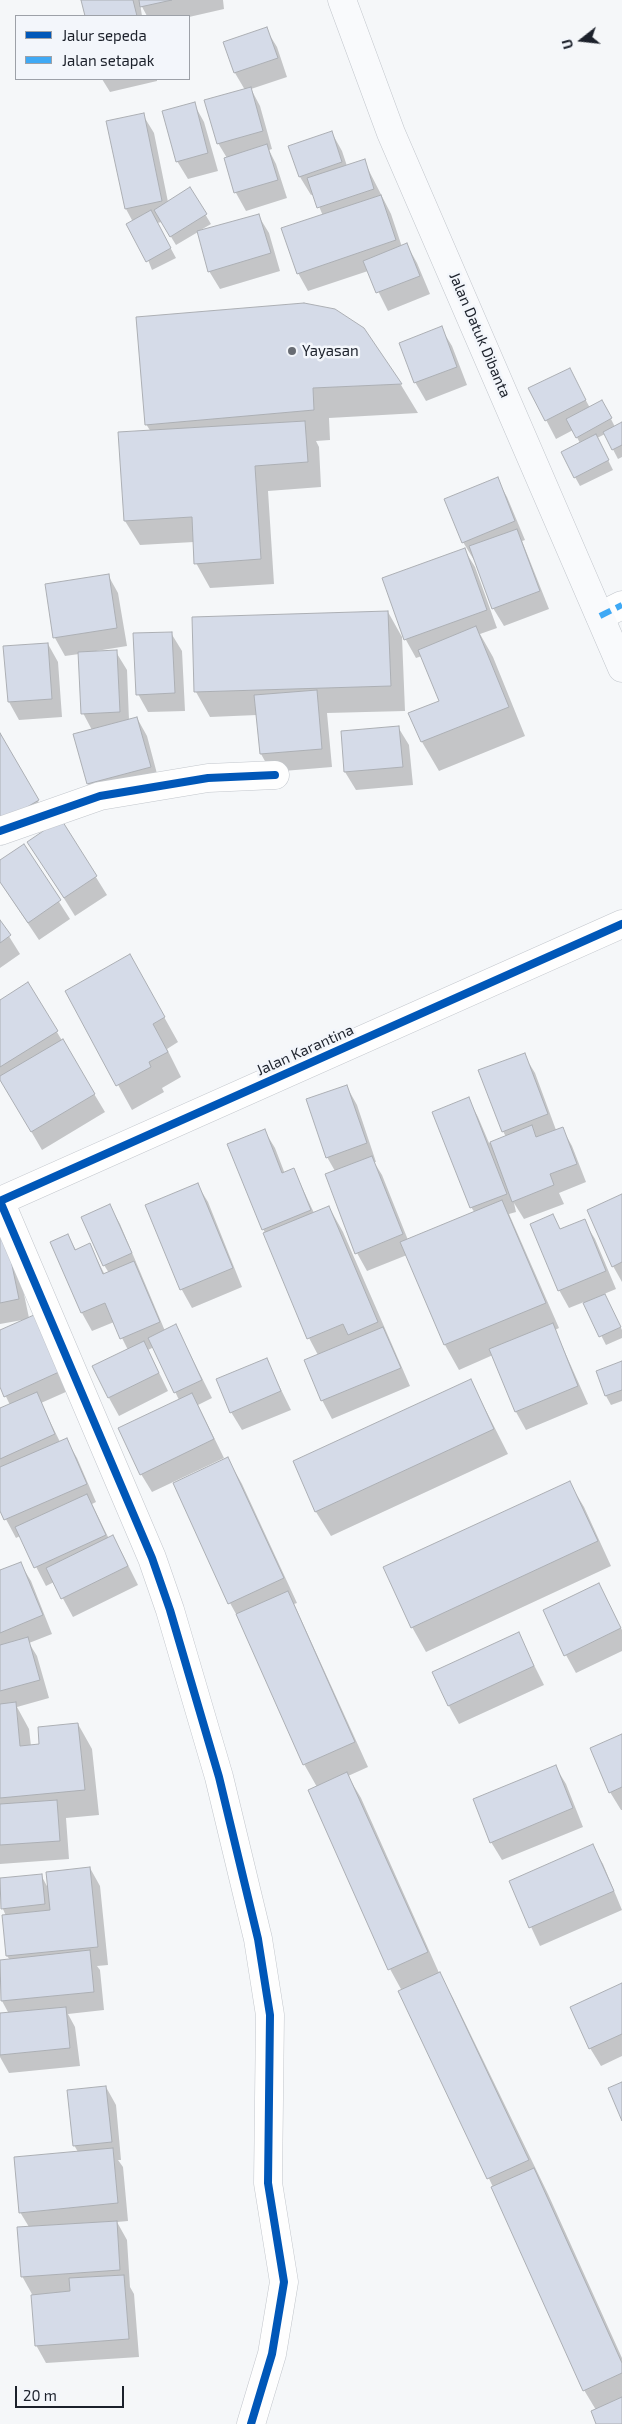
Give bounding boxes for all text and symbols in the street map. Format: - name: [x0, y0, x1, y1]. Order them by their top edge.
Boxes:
- legend: [15, 15, 190, 80]
- north arrow: [557, 15, 607, 65]
- text: Jalur sepeda: [62, 26, 147, 44]
- text: U: [558, 37, 577, 51]
- text: Jalan setapak: [62, 51, 154, 69]
- street label: Jalan Datuk Dibanta: [445, 270, 515, 400]
- place label: Yayasan: [302, 342, 359, 360]
- marker: Yayasan: [286, 345, 298, 357]
- street label: Jalan Karantina: [254, 1021, 356, 1079]
- scale bar: [18, 2376, 126, 2408]
- text: 20 m: [23, 2386, 57, 2404]

